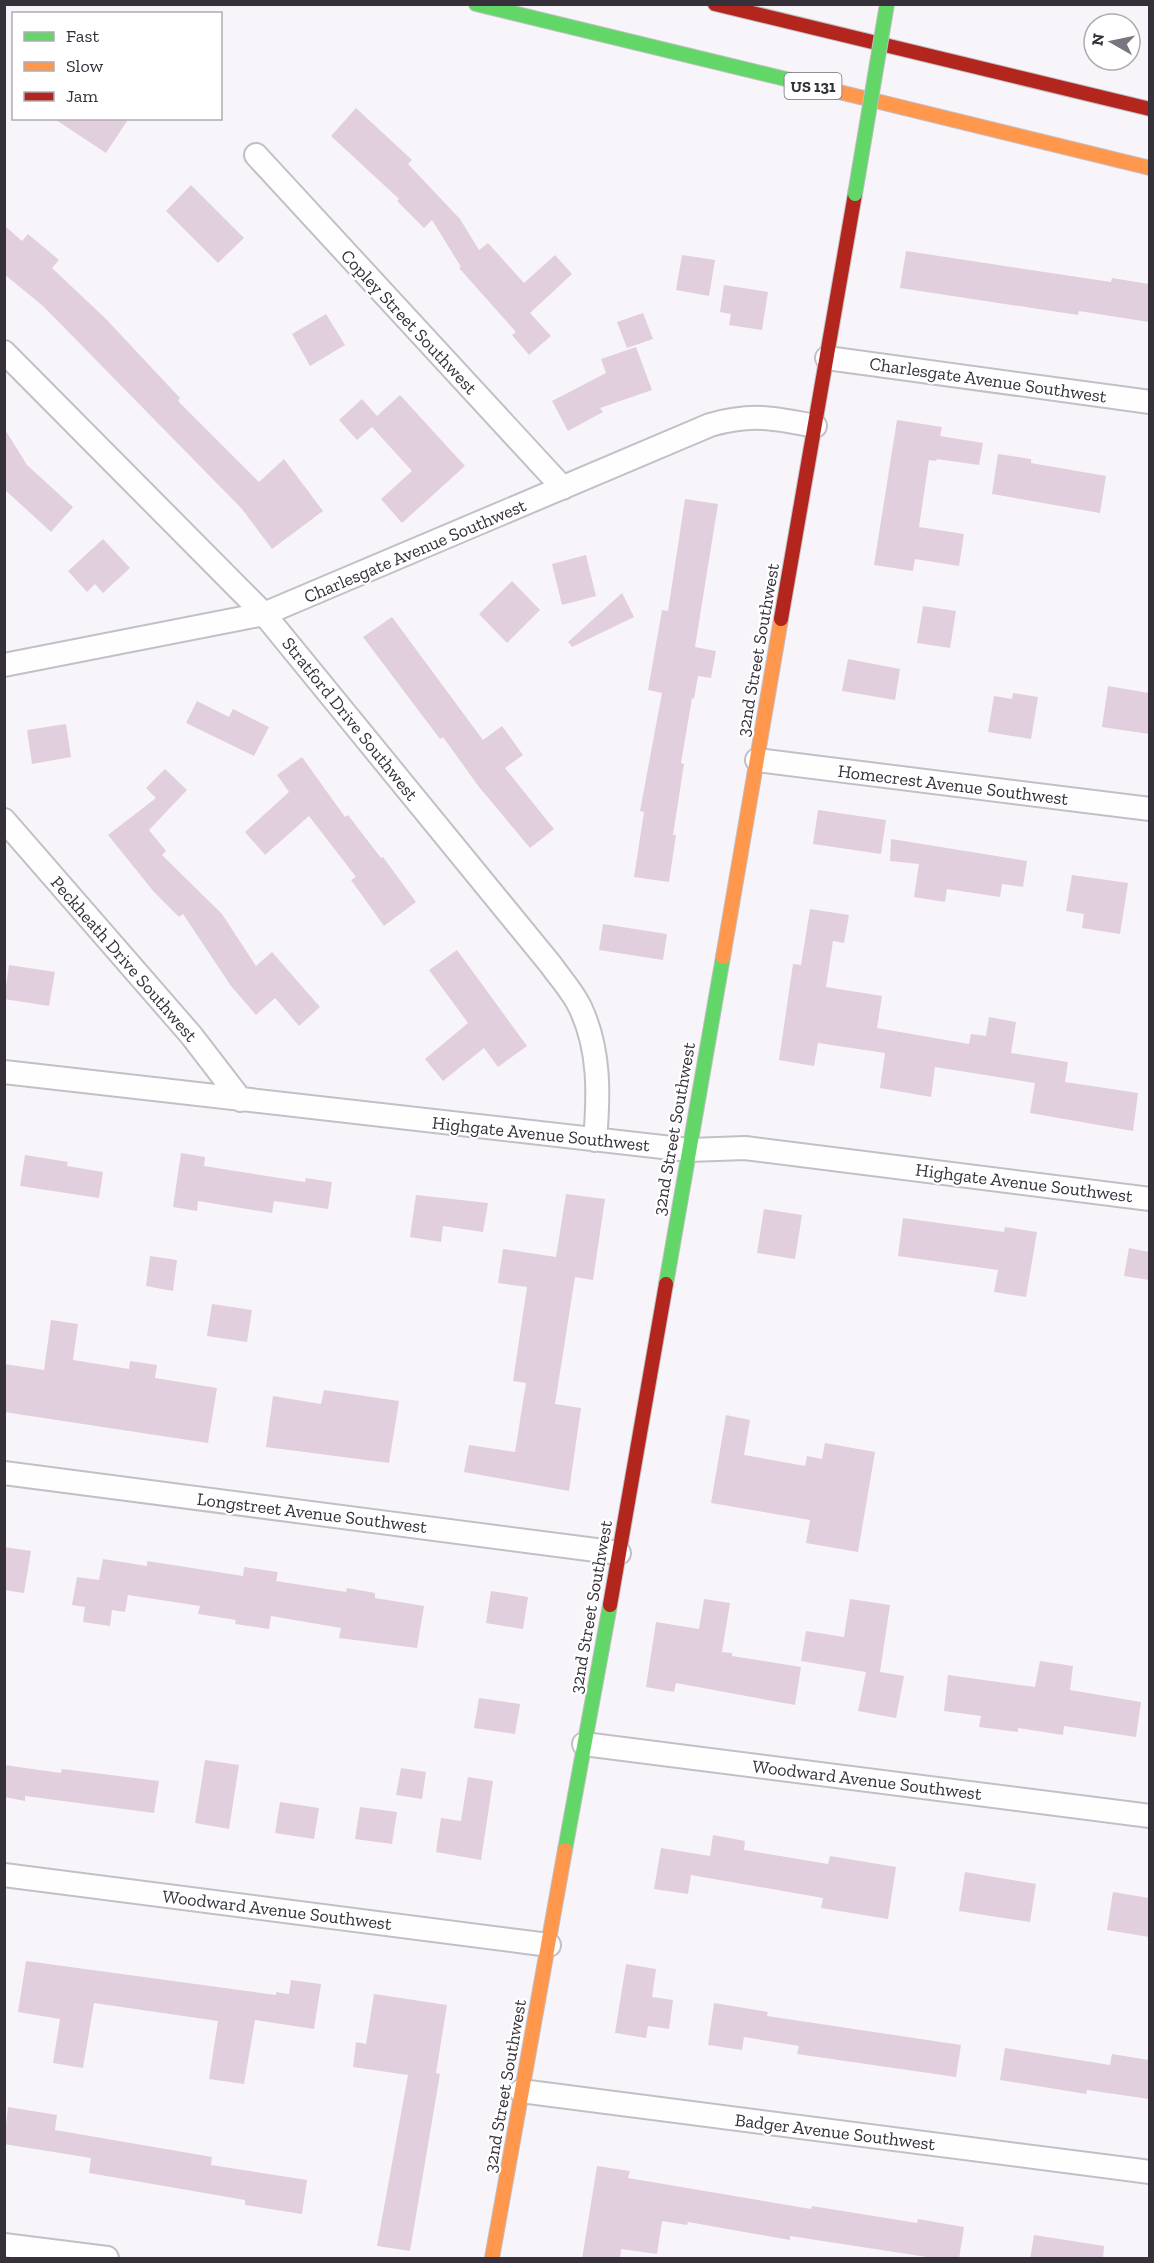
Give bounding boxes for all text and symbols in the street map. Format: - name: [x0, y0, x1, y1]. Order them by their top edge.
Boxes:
- legend: [12, 12, 222, 120]
- north arrow: [1082, 12, 1142, 72]
- text: Fast: [66, 25, 99, 47]
- text: N: [1087, 32, 1108, 47]
- text: Slow: [66, 55, 103, 77]
- road number: US 131: [784, 73, 842, 99]
- text: Jam: [66, 85, 98, 107]
- street label: Copley Street Southwest: [336, 245, 482, 399]
- street label: Charlesgate Avenue Southwest: [868, 352, 1108, 408]
- street label: Charlesgate Avenue Southwest: [301, 494, 530, 608]
- street label: 32nd Street Southwest: [732, 561, 784, 738]
- street label: Stratford Drive Southwest: [277, 633, 423, 805]
- street label: Homecrest Avenue Southwest: [837, 760, 1070, 810]
- street label: Peckheath Drive Southwest: [46, 872, 202, 1047]
- street label: 32nd Street Southwest: [648, 1040, 700, 1217]
- street label: Highgate Avenue Southwest: [431, 1112, 651, 1156]
- street label: Highgate Avenue Southwest: [914, 1159, 1134, 1207]
- street label: Longstreet Avenue Southwest: [196, 1488, 429, 1538]
- street label: 32nd Street Southwest: [565, 1518, 617, 1695]
- street label: Woodward Avenue Southwest: [751, 1755, 983, 1805]
- street label: Woodward Avenue Southwest: [161, 1885, 393, 1935]
- street label: 32nd Street Southwest: [479, 1997, 531, 2174]
- street label: Badger Avenue Southwest: [734, 2109, 937, 2155]

